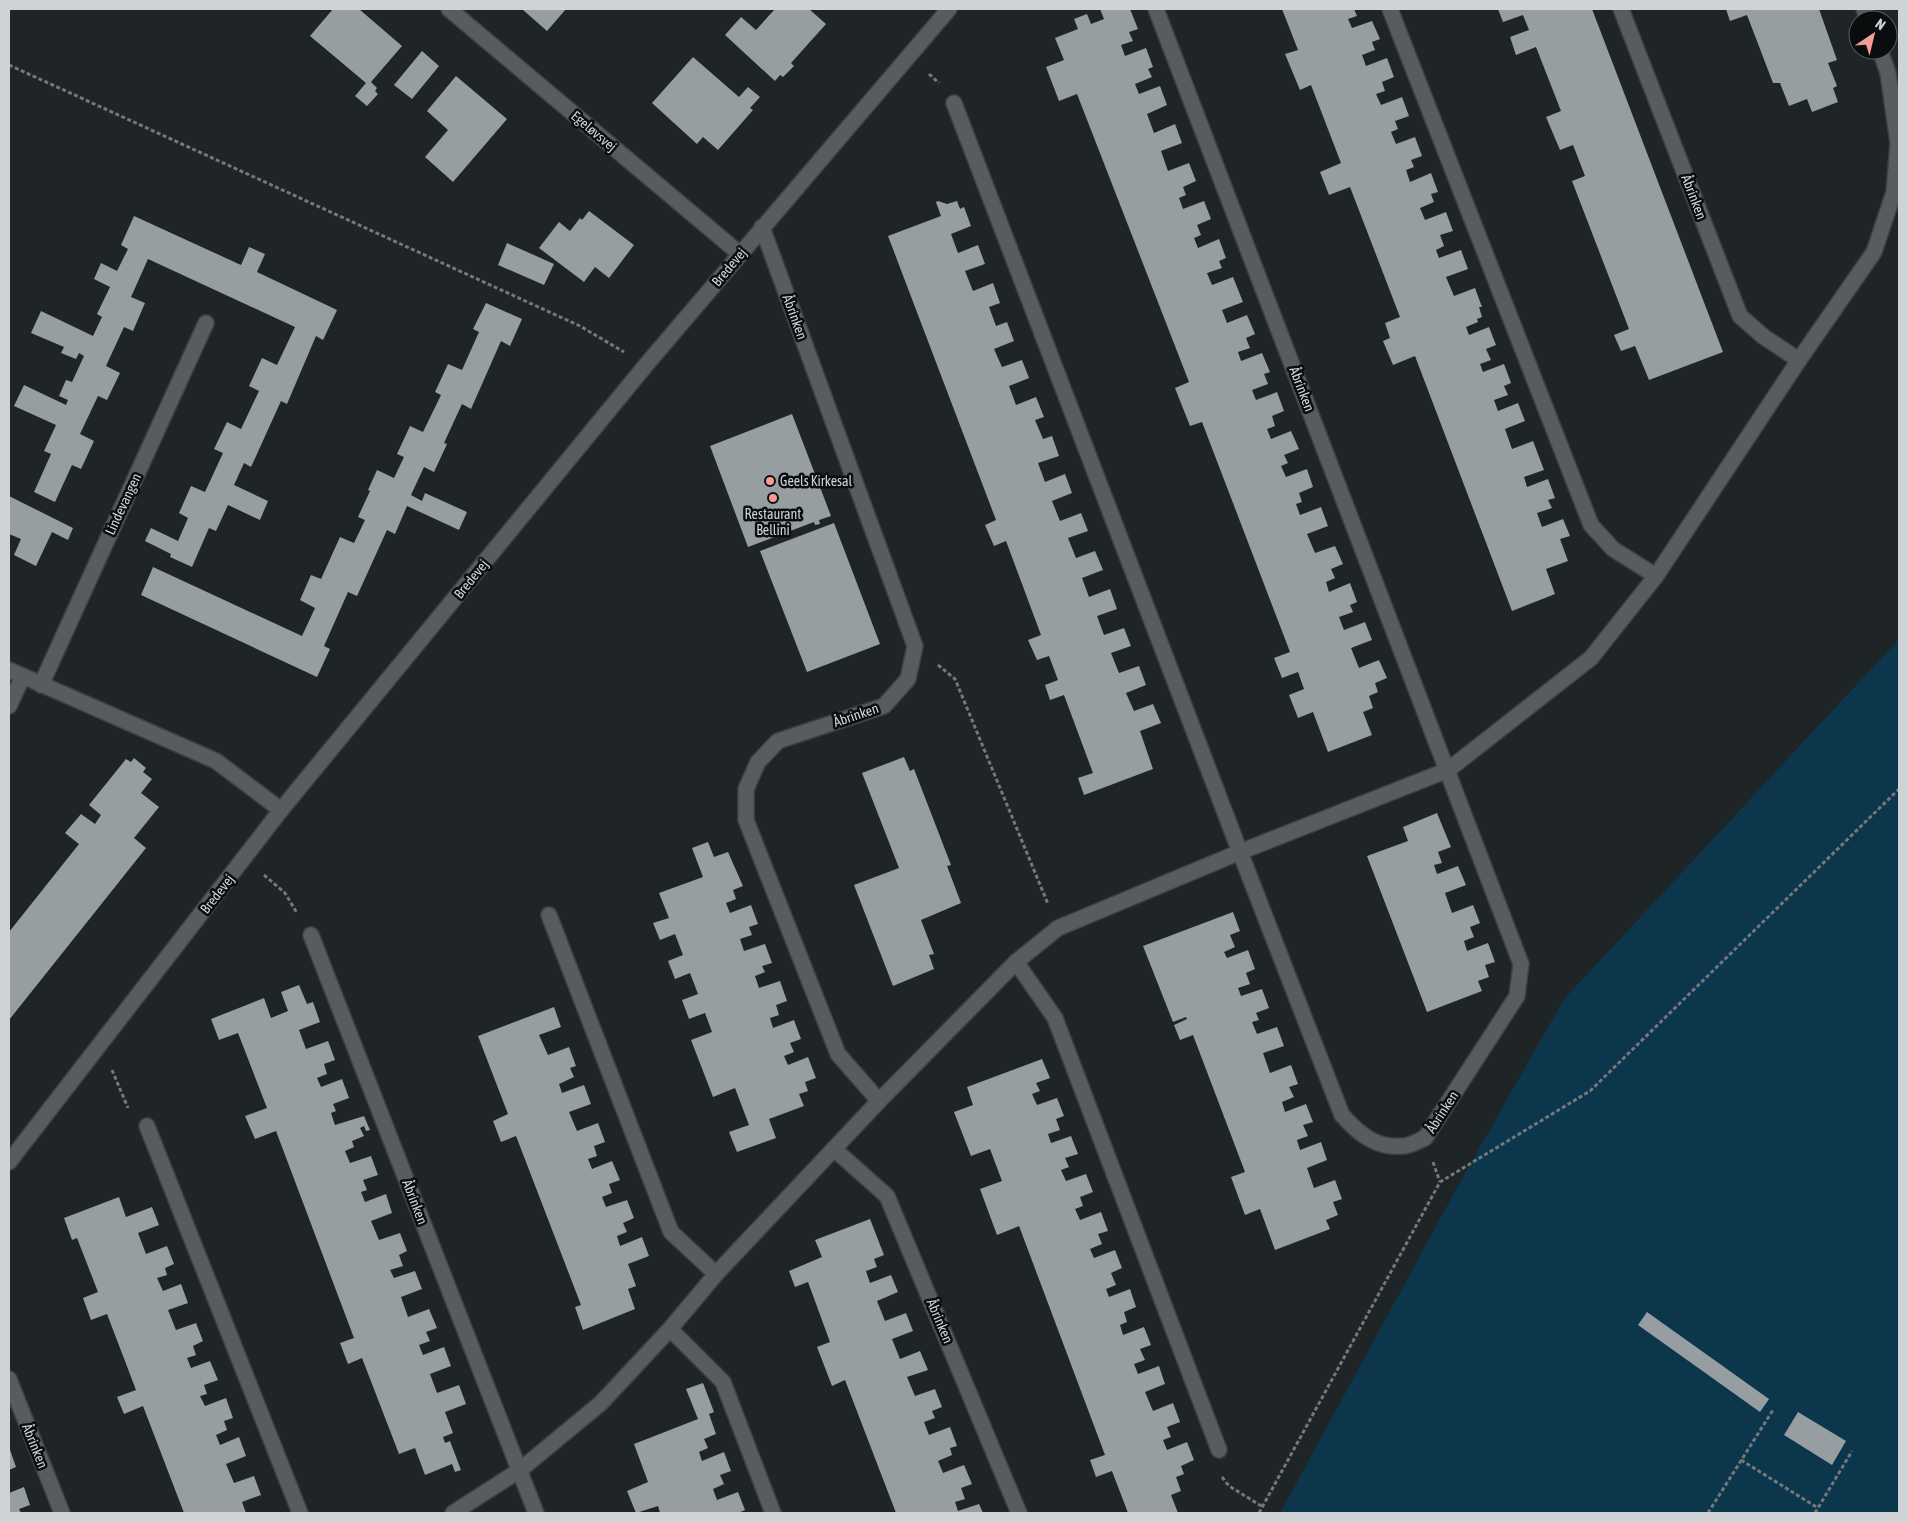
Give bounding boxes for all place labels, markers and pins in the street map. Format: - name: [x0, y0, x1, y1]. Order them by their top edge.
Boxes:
- place label: Geels Kirkesal: [780, 473, 853, 489]
- marker: Geels Kirkesal: [764, 475, 776, 487]
- marker: Restaurant Bellini: [767, 492, 779, 504]
- place label: Restaurant Bellini: [745, 506, 801, 538]

